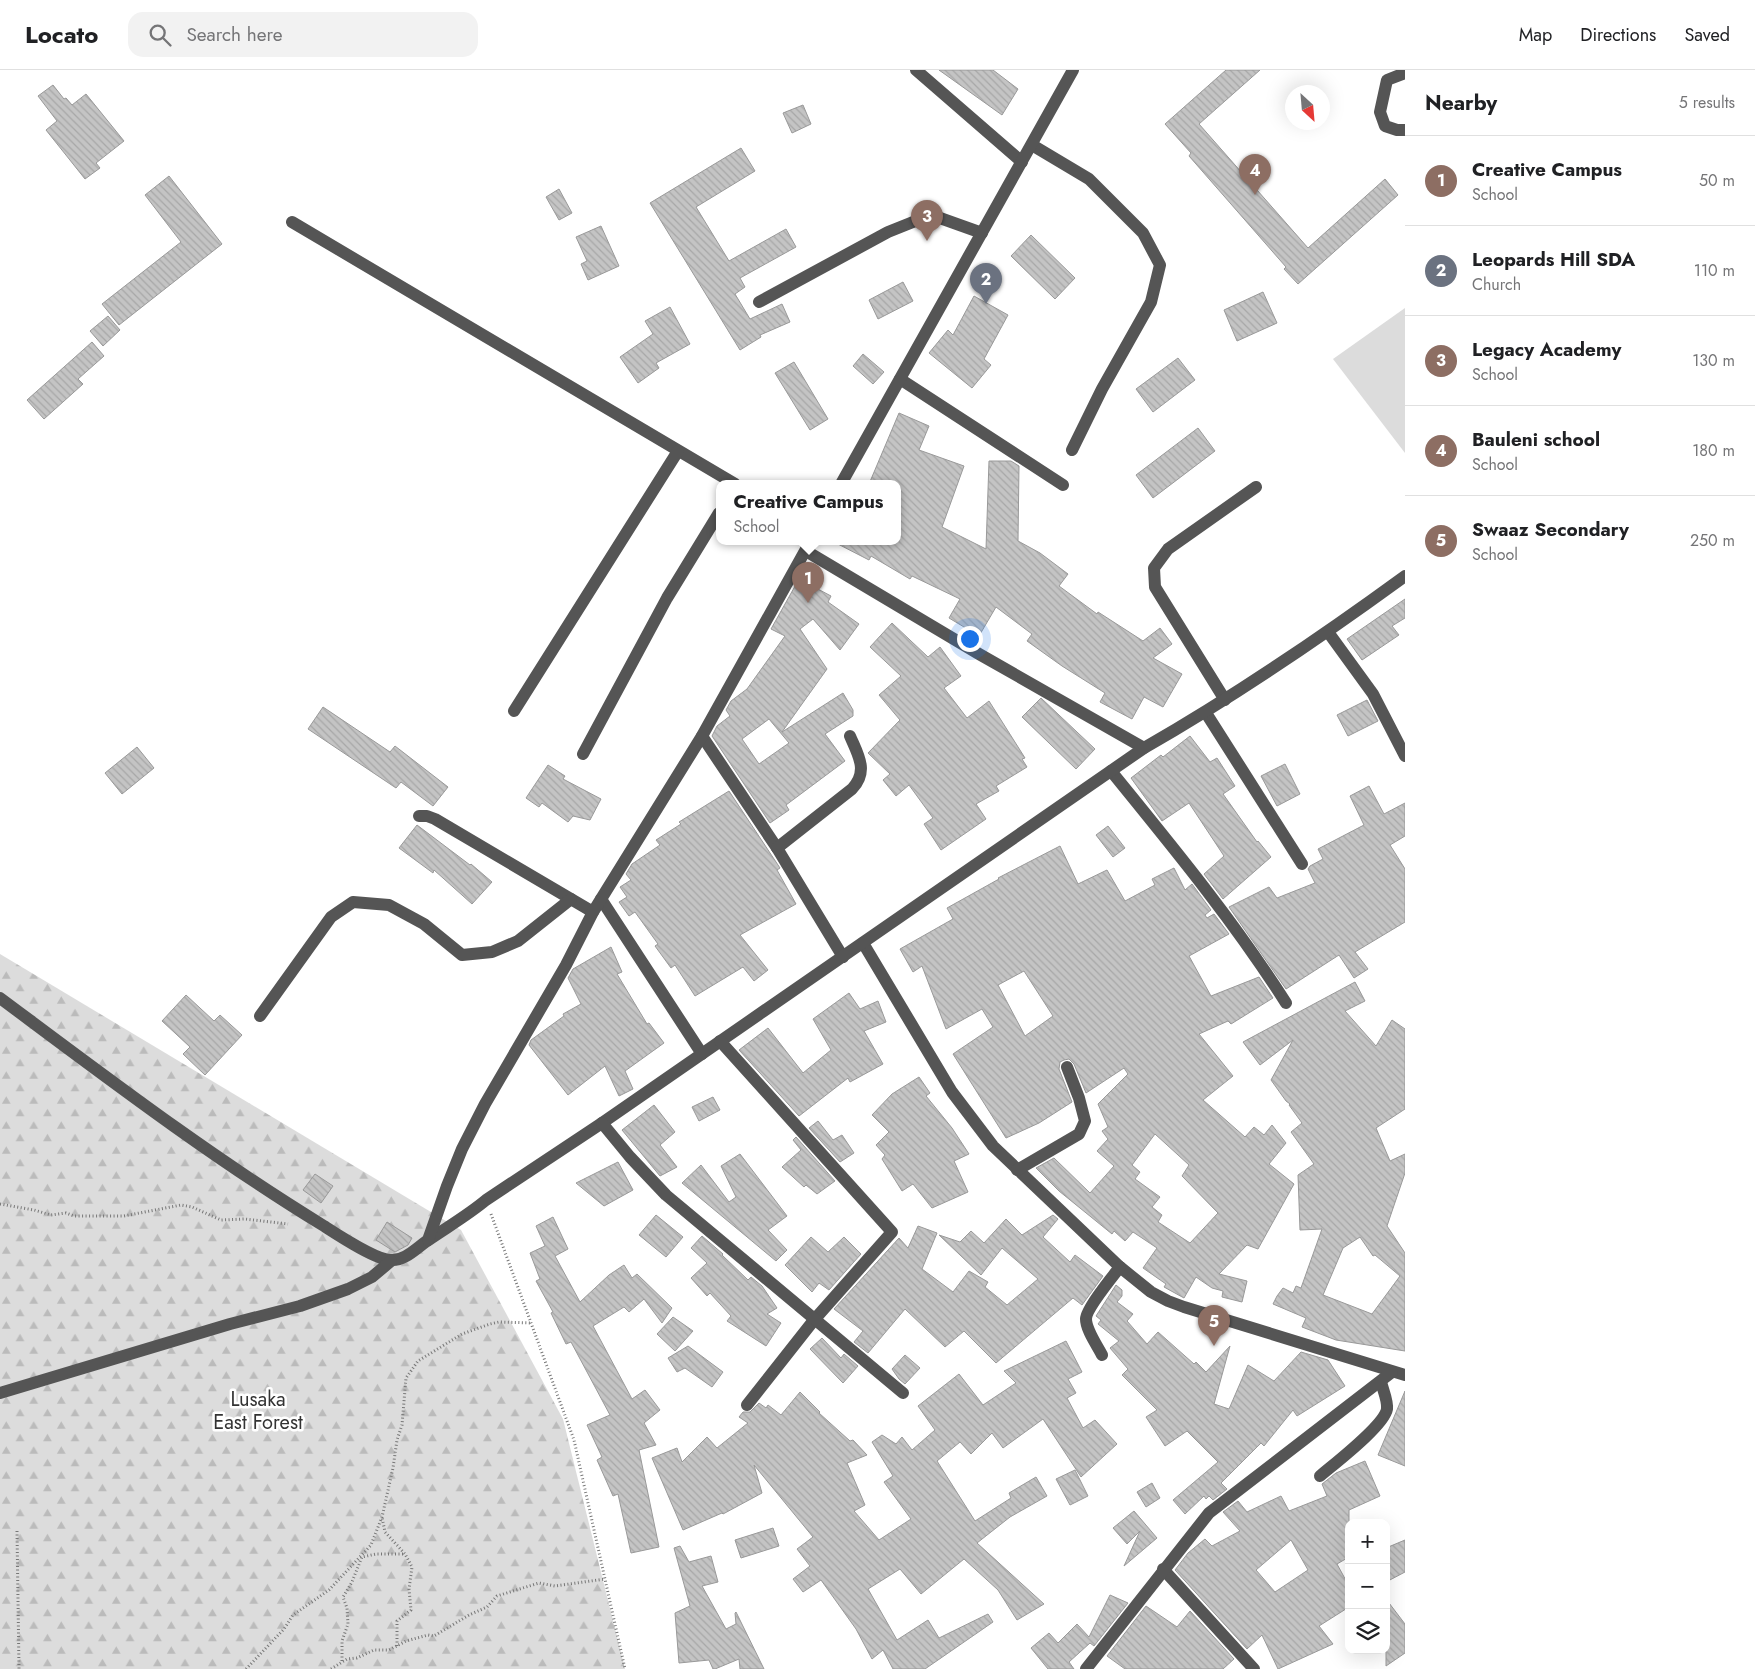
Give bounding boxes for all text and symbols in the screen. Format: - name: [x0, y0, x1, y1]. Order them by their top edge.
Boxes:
- search box: [128, 12, 478, 57]
- text: Locato: [25, 17, 98, 52]
- icon: search: [146, 21, 174, 49]
- text: Search here: [186, 21, 283, 48]
- text: Map: [1519, 22, 1552, 48]
- text: Directions: [1580, 22, 1656, 48]
- text: Saved: [1684, 22, 1730, 48]
- north arrow: [1285, 85, 1330, 130]
- text: Nearby: [1425, 88, 1497, 118]
- text: 5 results: [1679, 91, 1735, 114]
- pin: 4: [1239, 154, 1271, 195]
- text: Creative Campus: [1472, 156, 1622, 183]
- text: 1: [1437, 169, 1445, 192]
- text: 50 m: [1699, 169, 1735, 192]
- text: School: [1472, 183, 1518, 206]
- pin: 3: [911, 200, 943, 241]
- text: Leopards Hill SDA: [1472, 246, 1635, 273]
- text: 2: [1436, 259, 1446, 282]
- text: 110 m: [1694, 259, 1735, 282]
- pin: 2: [970, 263, 1002, 304]
- text: Church: [1472, 273, 1521, 296]
- text: Legacy Academy: [1472, 336, 1621, 363]
- text: 3: [1436, 349, 1446, 372]
- text: 130 m: [1692, 349, 1735, 372]
- text: School: [1472, 363, 1518, 386]
- text: Bauleni school: [1472, 426, 1600, 453]
- text: 4: [1435, 439, 1447, 462]
- text: 180 m: [1692, 439, 1735, 462]
- text: School: [1472, 453, 1518, 476]
- popup: [716, 480, 901, 545]
- text: Creative Campus: [733, 488, 884, 515]
- text: School: [733, 515, 779, 538]
- text: Swaaz Secondary: [1472, 516, 1629, 543]
- text: 5: [1436, 529, 1446, 552]
- text: 250 m: [1690, 529, 1735, 552]
- text: School: [1472, 543, 1518, 566]
- pin: 1: [792, 562, 824, 603]
- your location: [957, 626, 983, 652]
- pin: 5: [1198, 1305, 1230, 1346]
- park label: Lusaka East Forest: [213, 1385, 303, 1437]
- map controls: [1345, 1519, 1390, 1654]
- button: +: [1345, 1519, 1390, 1564]
- button: −: [1345, 1564, 1390, 1609]
- button: layers: [1345, 1609, 1390, 1654]

